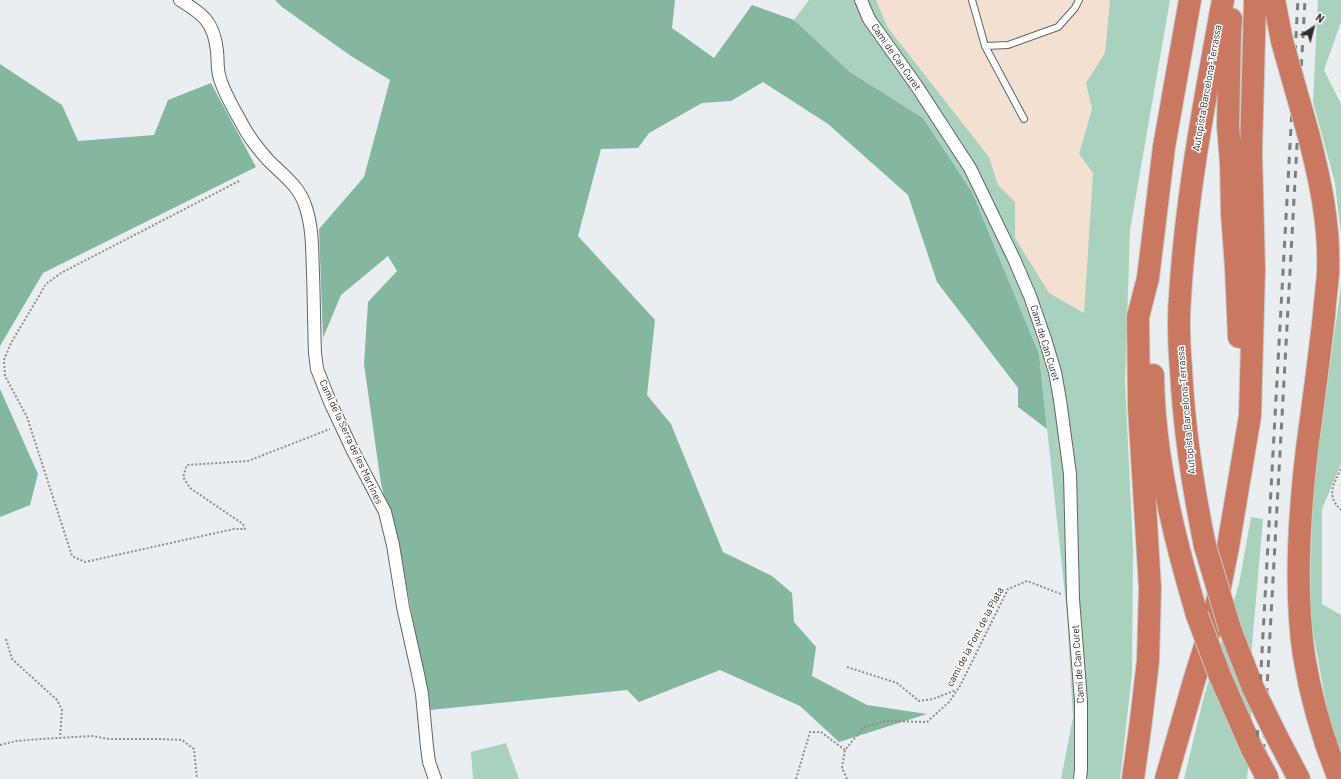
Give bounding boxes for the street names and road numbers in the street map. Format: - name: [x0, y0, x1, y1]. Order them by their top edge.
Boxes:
- street label: Camí de Can Curet: [869, 21, 923, 93]
- street label: Autopista Barcelona-Terrassa: [1190, 24, 1224, 152]
- street label: Camí de Can Curet: [1028, 304, 1062, 382]
- street label: Autopista Barcelona-Terrassa: [1174, 346, 1198, 474]
- street label: Camí de la Serra de les Martines: [317, 378, 385, 506]
- street label: camí de la Font de la Plata: [944, 585, 1006, 689]
- street label: Camí de Can Curet: [1069, 624, 1087, 704]

